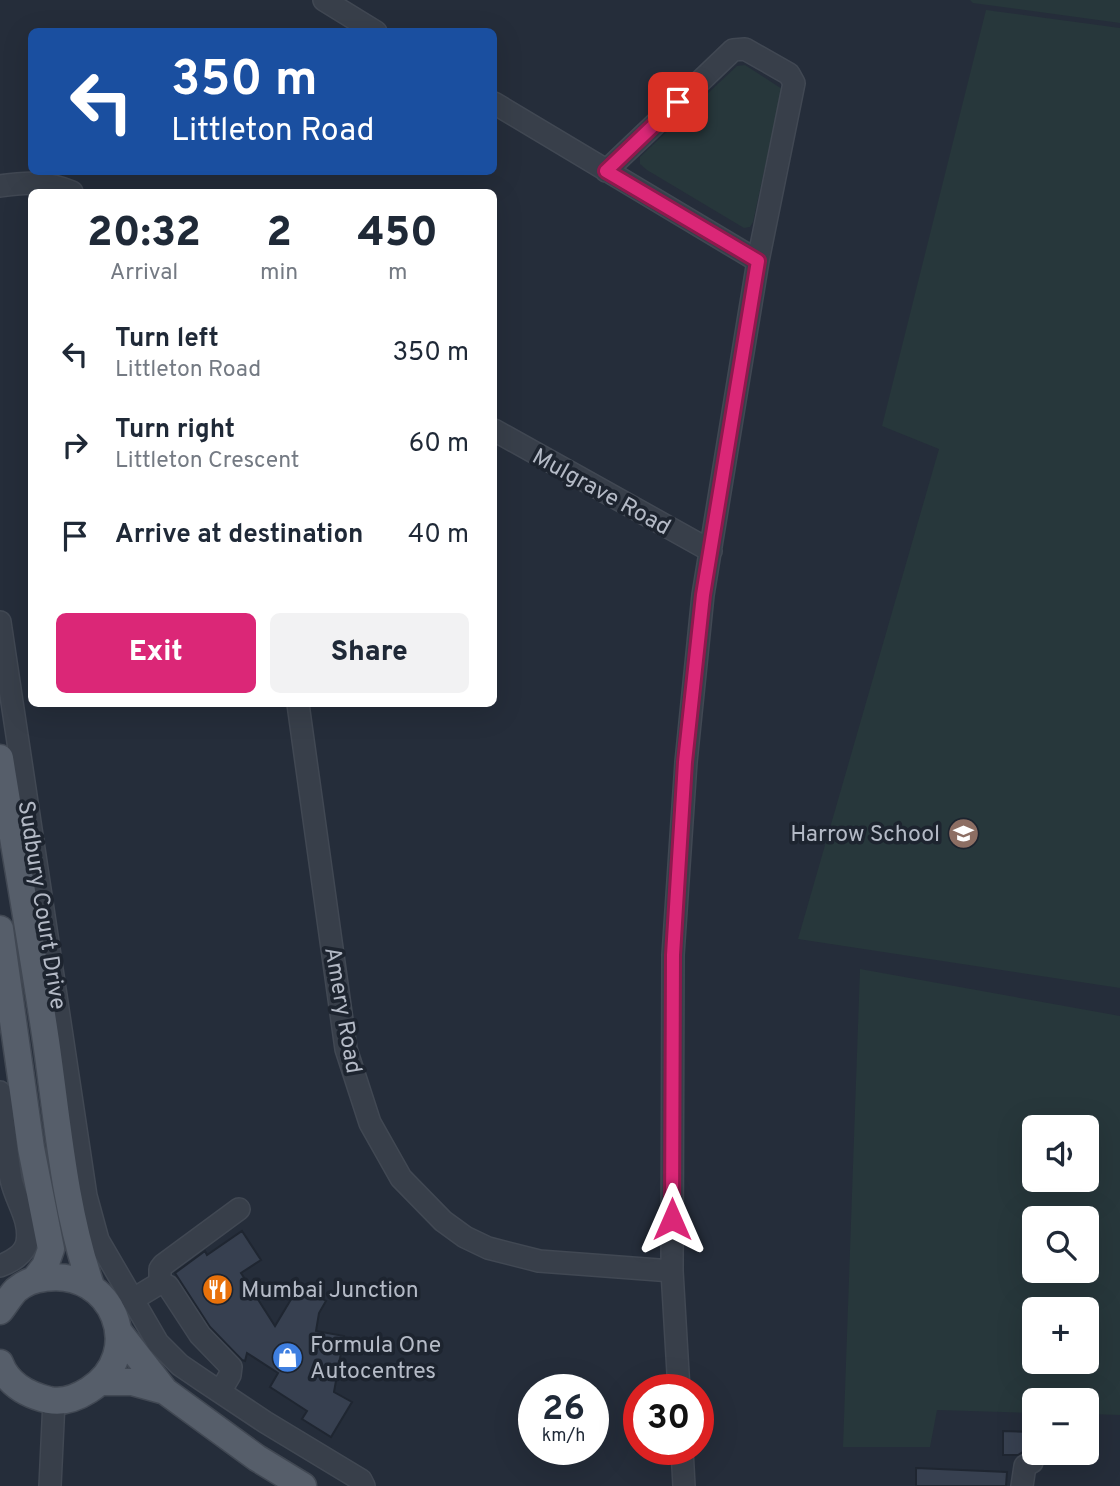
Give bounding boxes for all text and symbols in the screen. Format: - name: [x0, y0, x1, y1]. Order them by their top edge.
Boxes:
- text: 350 m: [171, 51, 318, 113]
- icon: left: [56, 56, 147, 147]
- pin: [648, 72, 708, 132]
- icon: arrive: [659, 83, 697, 121]
- text: Littleton Road: [171, 112, 374, 152]
- text: 20:32: [87, 208, 201, 261]
- text: 2: [266, 208, 292, 261]
- text: 450: [357, 208, 438, 261]
- text: Arrival: [110, 259, 178, 288]
- text: min: [260, 259, 298, 288]
- text: m: [388, 259, 407, 288]
- text: Turn left: [115, 323, 219, 356]
- icon: left: [56, 335, 94, 373]
- text: 350 m: [392, 337, 469, 370]
- text: Littleton Road: [115, 356, 261, 385]
- text: Turn right: [115, 414, 235, 447]
- icon: right: [56, 426, 94, 464]
- text: 60 m: [409, 428, 469, 461]
- street label: Mulgrave Road: [526, 443, 675, 543]
- text: Littleton Crescent: [115, 447, 300, 476]
- icon: arrive: [56, 517, 94, 555]
- text: Arrive at destination: [115, 519, 363, 552]
- text: 40 m: [408, 519, 469, 552]
- button: Exit: [56, 613, 256, 693]
- button: Share: [270, 613, 469, 693]
- street label: Sudbury Court Drive: [10, 799, 71, 1012]
- school or university icon: Harrow School: [946, 816, 980, 850]
- place label: Harrow School: [790, 821, 940, 850]
- street label: Amery Road: [316, 945, 367, 1076]
- map controls: [1022, 1115, 1099, 1465]
- button: sound: [1022, 1115, 1099, 1192]
- position arrow: [635, 1182, 709, 1256]
- button: search: [1022, 1206, 1099, 1283]
- restaurant icon: Mumbai Junction: [201, 1272, 235, 1306]
- place label: Mumbai Junction: [241, 1277, 419, 1306]
- button: +: [1022, 1297, 1099, 1374]
- place label: Formula One Autocentres: [310, 1332, 441, 1387]
- shop icon: Formula One Autocentres: [270, 1340, 304, 1374]
- speed limit sign: 30: [623, 1374, 714, 1465]
- text: 26: [542, 1388, 585, 1432]
- button: −: [1022, 1388, 1099, 1465]
- text: km/h: [542, 1425, 585, 1448]

